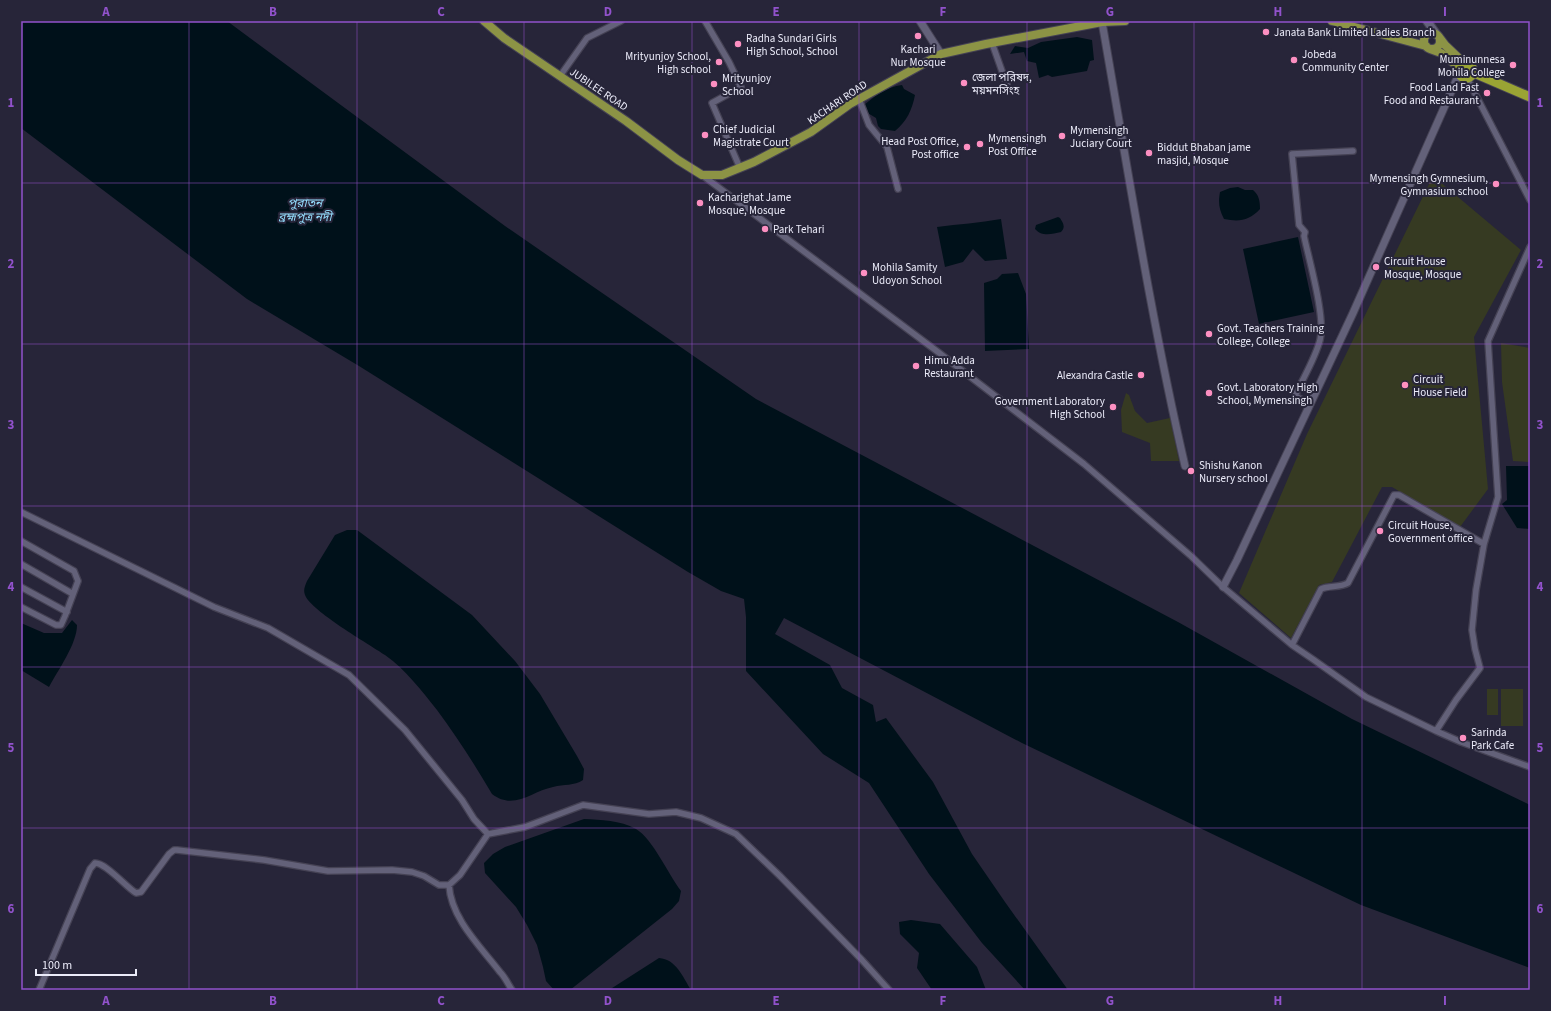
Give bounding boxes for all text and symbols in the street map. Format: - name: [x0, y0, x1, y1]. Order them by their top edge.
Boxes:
- text: A: [101, 3, 110, 21]
- text: B: [269, 3, 277, 21]
- text: C: [437, 3, 445, 21]
- text: D: [604, 3, 612, 21]
- text: E: [772, 3, 780, 21]
- text: F: [940, 3, 947, 21]
- text: G: [1106, 3, 1114, 21]
- text: H: [1274, 3, 1282, 21]
- text: I: [1443, 3, 1447, 21]
- place label: Janata Bank Limited Ladies Branch: [1274, 25, 1435, 40]
- marker: Janata Bank Limited Ladies Branch: [1261, 27, 1271, 37]
- place label: Radha Sundari Girls High School, School: [746, 31, 838, 59]
- marker: Kachari Nur Mosque: [913, 31, 923, 41]
- marker: Radha Sundari Girls High School, School: [733, 39, 743, 49]
- place label: Kachari Nur Mosque: [890, 42, 946, 70]
- place label: Jobeda Community Center: [1302, 47, 1389, 75]
- place label: Mrityunjoy School, High school: [625, 49, 711, 77]
- place label: Muminunnesa Mohila College: [1438, 52, 1506, 80]
- marker: Jobeda Community Center: [1289, 55, 1299, 65]
- marker: Mrityunjoy School, High school: [714, 57, 724, 67]
- marker: Muminunnesa Mohila College: [1508, 60, 1518, 70]
- street label: JUBILEE ROAD: [567, 64, 631, 115]
- place label: জেলা পরিষদ, ময়মনসিংহ: [971, 70, 1032, 98]
- place label: Mrityunjoy School: [722, 71, 771, 99]
- street label: KACHARI ROAD: [804, 77, 870, 128]
- marker: জেলা পরিষদ, ময়মনসিংহ: [959, 78, 969, 88]
- marker: Mrityunjoy School: [709, 79, 719, 89]
- place label: Food Land Fast Food and Restaurant: [1384, 80, 1479, 108]
- marker: Food Land Fast Food and Restaurant: [1482, 88, 1492, 98]
- text: 1: [8, 94, 15, 112]
- text: 1: [1537, 94, 1544, 112]
- place label: Chief Judicial Magistrate Court: [713, 122, 789, 150]
- place label: Mymensingh Juciary Court: [1070, 123, 1132, 151]
- marker: Chief Judicial Magistrate Court: [700, 130, 710, 140]
- place label: Mymensingh Post Office: [988, 131, 1047, 159]
- marker: Mymensingh Juciary Court: [1057, 131, 1067, 141]
- place label: Head Post Office, Post office: [881, 134, 960, 162]
- marker: Mymensingh Post Office: [975, 139, 985, 149]
- place label: Biddut Bhaban jame masjid, Mosque: [1157, 140, 1251, 168]
- marker: Head Post Office, Post office: [962, 142, 972, 152]
- marker: Biddut Bhaban jame masjid, Mosque: [1144, 148, 1154, 158]
- place label: Mymensingh Gymnesium, Gymnasium school: [1370, 171, 1488, 199]
- marker: Mymensingh Gymnesium, Gymnasium school: [1491, 179, 1501, 189]
- place label: Kacharighat Jame Mosque, Mosque: [708, 190, 792, 218]
- water label: পুরাতন ব্রহ্মপুত্র নদী: [278, 195, 335, 226]
- marker: Kacharighat Jame Mosque, Mosque: [695, 198, 705, 208]
- place label: Park Tehari: [773, 222, 824, 237]
- marker: Park Tehari: [760, 224, 770, 234]
- place label: Circuit House Mosque, Mosque: [1384, 254, 1462, 282]
- text: 2: [8, 255, 15, 273]
- text: 2: [1537, 255, 1544, 273]
- place label: Mohila Samity Udoyon School: [872, 260, 942, 288]
- marker: Circuit House Mosque, Mosque: [1371, 262, 1381, 272]
- marker: Mohila Samity Udoyon School: [859, 268, 869, 278]
- place label: Govt. Teachers Training College, College: [1217, 321, 1325, 349]
- marker: Govt. Teachers Training College, College: [1204, 329, 1214, 339]
- place label: Himu Adda Restaurant: [924, 353, 975, 381]
- marker: Himu Adda Restaurant: [911, 361, 921, 371]
- place label: Alexandra Castle: [1057, 368, 1134, 383]
- marker: Alexandra Castle: [1136, 370, 1146, 380]
- place label: Circuit House Field: [1413, 372, 1467, 400]
- place label: Govt. Laboratory High School, Mymensingh: [1217, 380, 1318, 408]
- marker: Circuit House Field: [1400, 380, 1410, 390]
- marker: Govt. Laboratory High School, Mymensingh: [1204, 388, 1214, 398]
- place label: Government Laboratory High School: [995, 394, 1105, 422]
- marker: Government Laboratory High School: [1108, 402, 1118, 412]
- text: 3: [8, 416, 15, 434]
- text: 3: [1537, 416, 1544, 434]
- place label: Shishu Kanon Nursery school: [1199, 458, 1268, 486]
- marker: Shishu Kanon Nursery school: [1186, 466, 1196, 476]
- place label: Circuit House, Government office: [1388, 518, 1473, 546]
- marker: Circuit House, Government office: [1375, 526, 1385, 536]
- text: 4: [8, 578, 15, 596]
- text: 4: [1537, 578, 1544, 596]
- place label: Sarinda Park Cafe: [1471, 725, 1515, 753]
- marker: Sarinda Park Cafe: [1458, 733, 1468, 743]
- text: 5: [8, 739, 15, 757]
- text: 5: [1537, 739, 1544, 757]
- text: 6: [8, 900, 15, 918]
- text: 6: [1537, 900, 1544, 918]
- scale bar: [36, 951, 136, 977]
- text: 100 m: [42, 957, 72, 974]
- text: A: [101, 992, 110, 1010]
- text: B: [269, 992, 277, 1010]
- text: C: [437, 992, 445, 1010]
- text: D: [604, 992, 612, 1010]
- text: E: [772, 992, 780, 1010]
- text: F: [940, 992, 947, 1010]
- text: G: [1106, 992, 1114, 1010]
- text: H: [1274, 992, 1282, 1010]
- text: I: [1443, 992, 1447, 1010]

